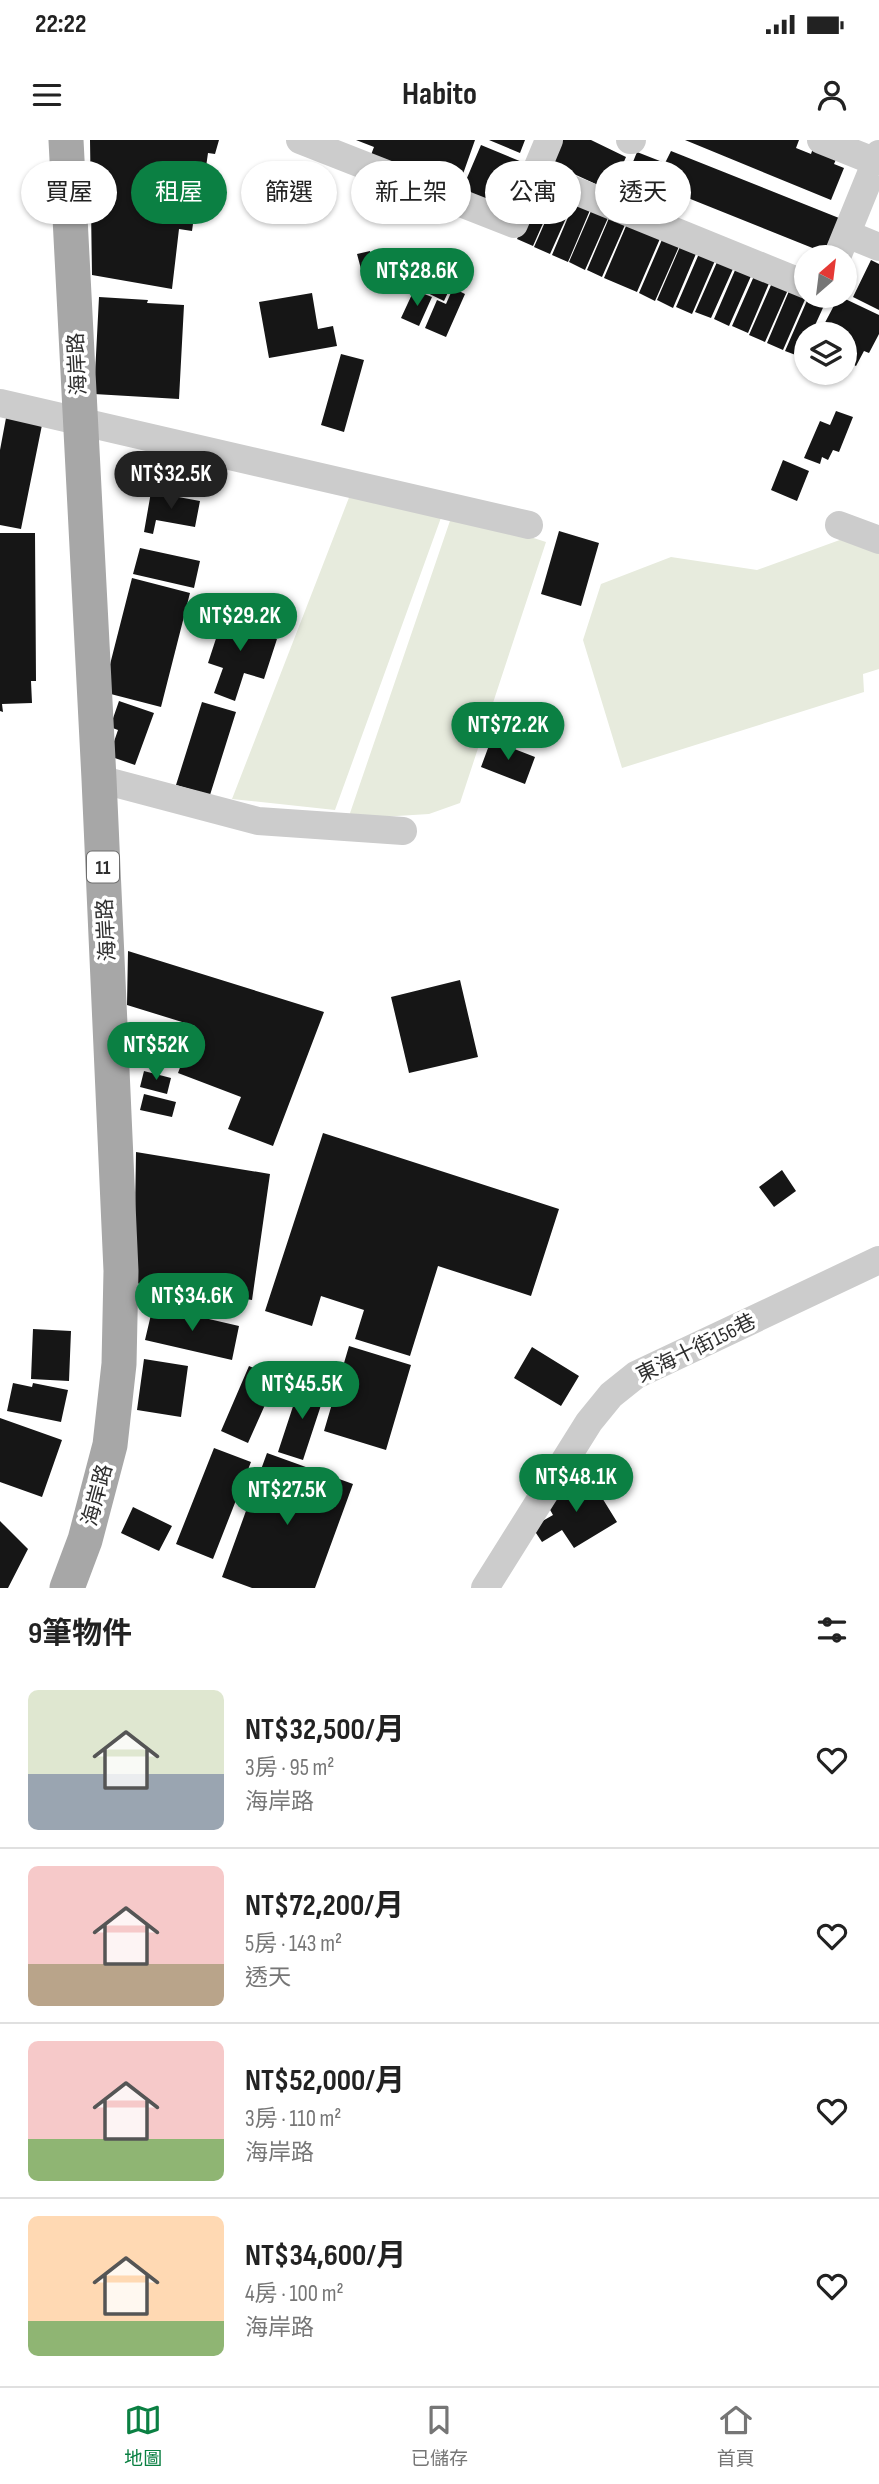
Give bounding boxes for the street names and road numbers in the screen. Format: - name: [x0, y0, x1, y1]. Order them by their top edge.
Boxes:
- street label: 海岸路: [63, 332, 92, 396]
- road number: 11: [87, 852, 119, 882]
- street label: 海岸路: [92, 898, 121, 962]
- street label: 東海十街156巷: [632, 1309, 760, 1388]
- street label: 海岸路: [77, 1461, 118, 1529]

